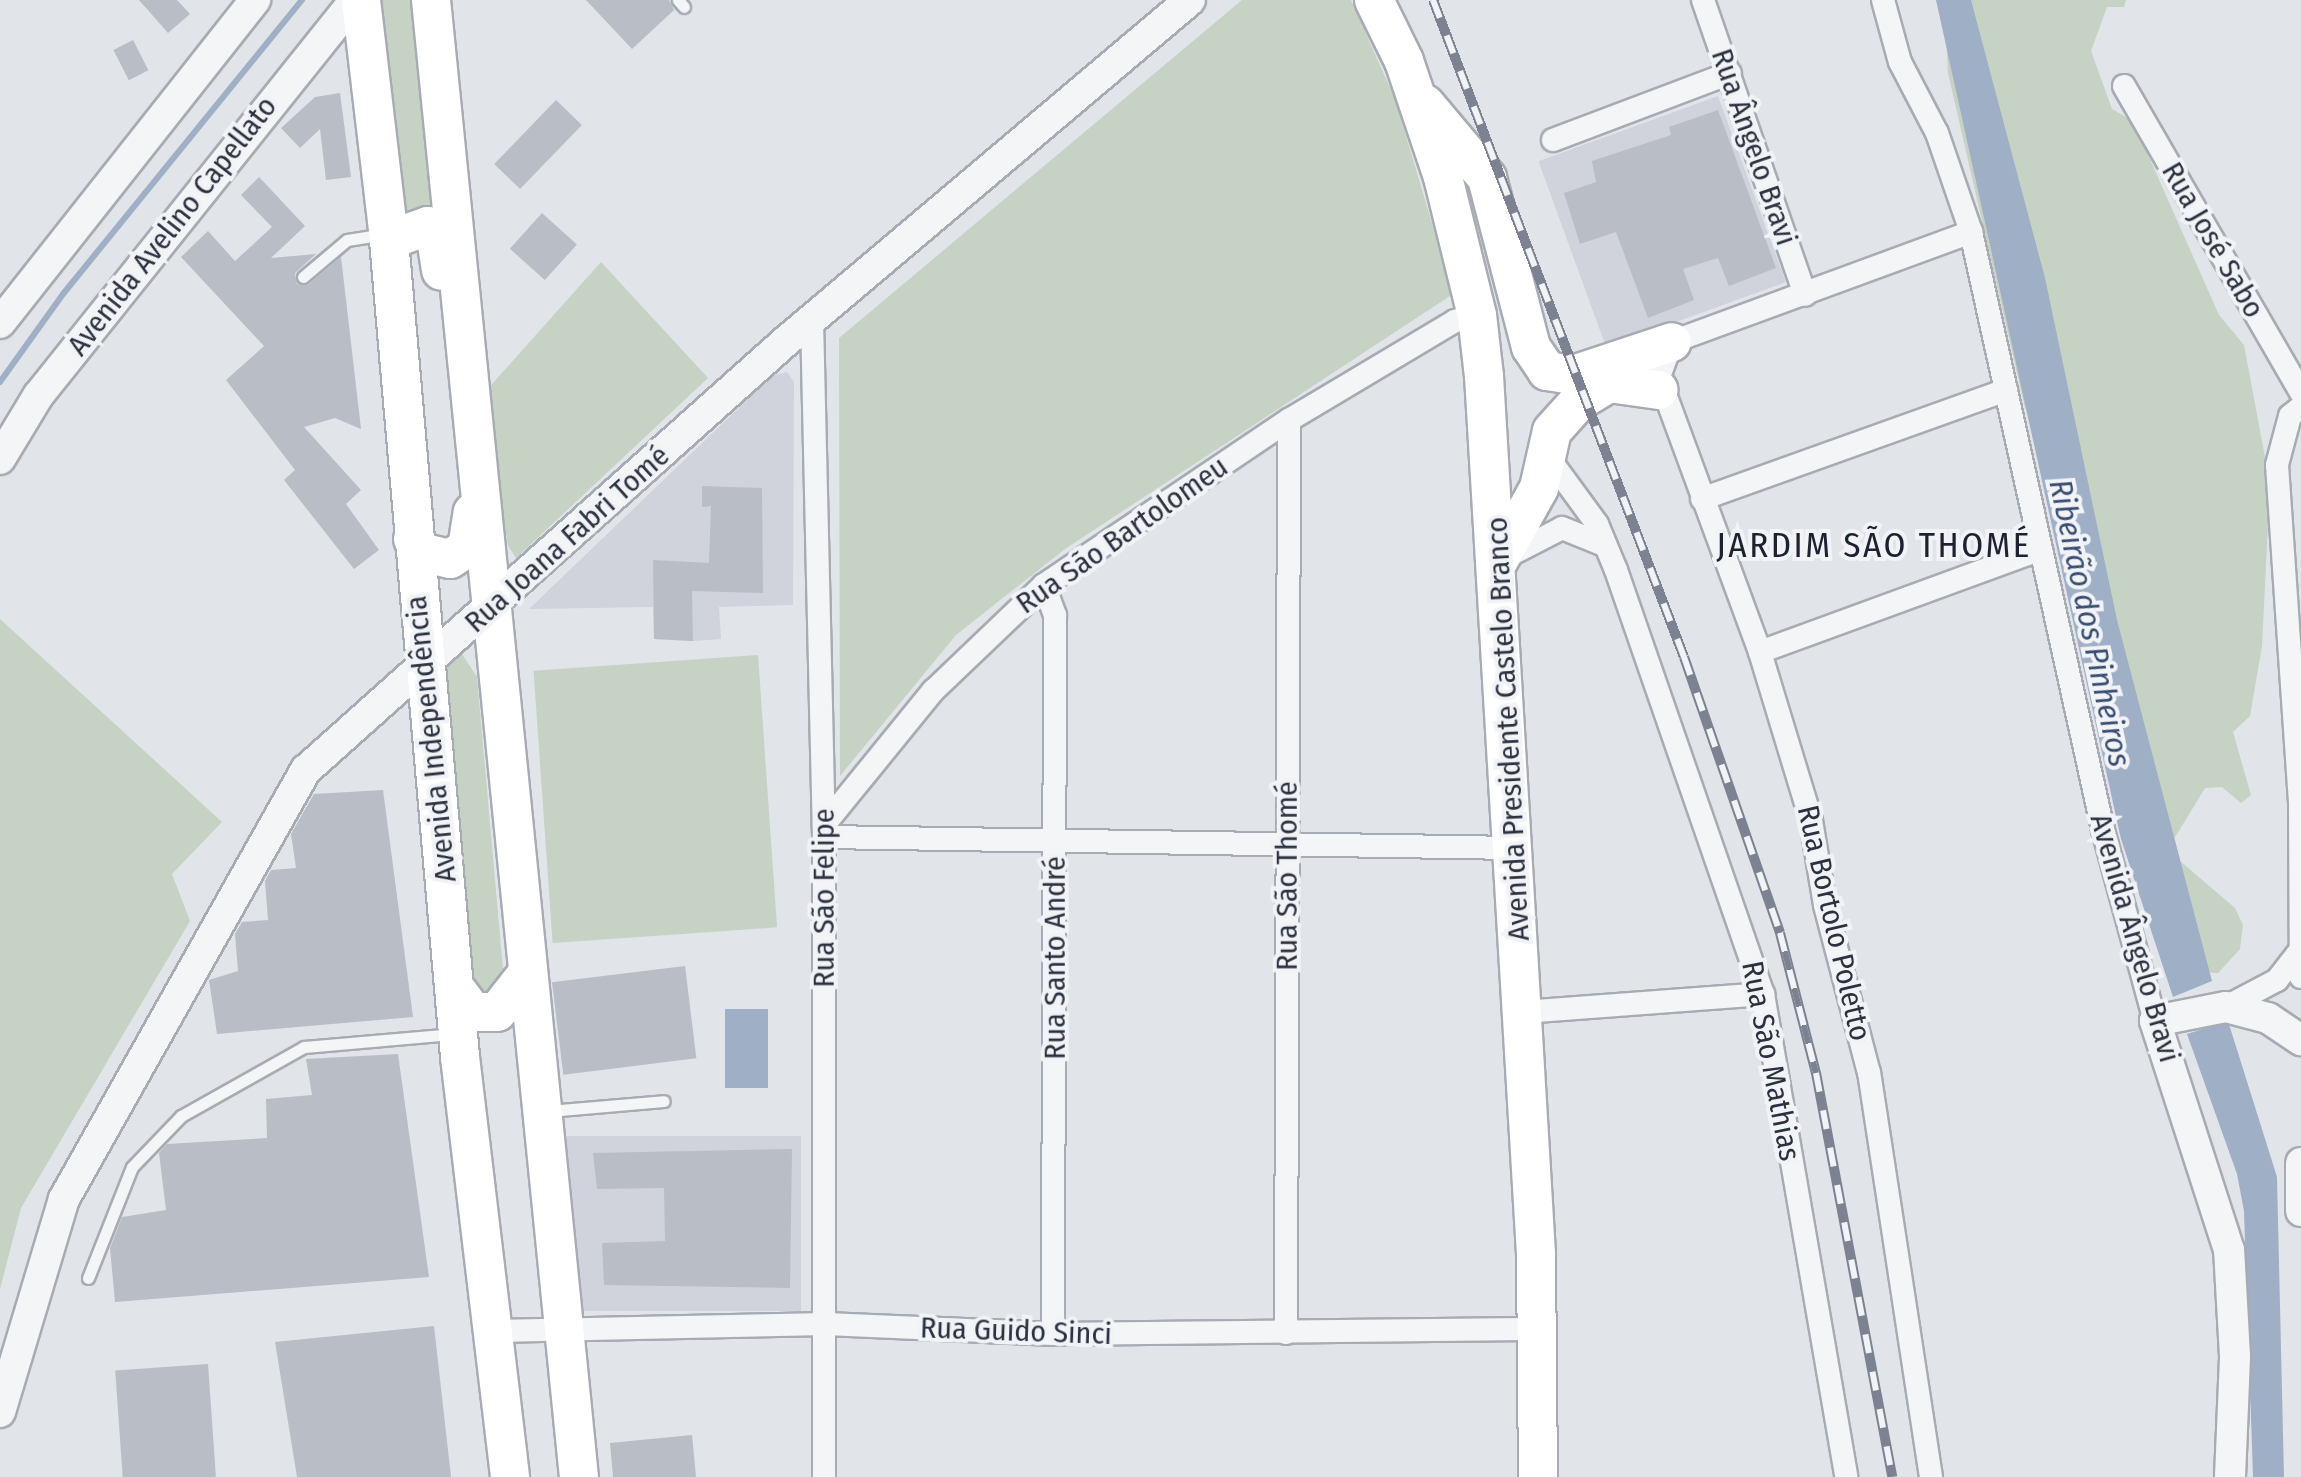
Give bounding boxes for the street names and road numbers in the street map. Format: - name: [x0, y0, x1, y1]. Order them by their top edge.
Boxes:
- street label: Rua Ângelo Bravi: [1704, 44, 1804, 250]
- street label: Avenida Avelino Capellato: [60, 89, 284, 363]
- street label: Rua José Sabo: [2154, 156, 2272, 324]
- street label: Rua Joana Fabri Tomé: [457, 438, 677, 640]
- street label: Rua São Bartolomeu: [1009, 449, 1235, 621]
- street label: Avenida Presidente Castelo Branco: [1479, 516, 1537, 942]
- street label: Avenida Independência: [398, 594, 464, 884]
- street label: Rua São Thomé: [1269, 781, 1305, 971]
- street label: Rua Bortolo Poletto: [1789, 802, 1879, 1044]
- street label: Rua São Felipe: [806, 808, 842, 988]
- street label: Avenida Ângelo Bravi: [2082, 810, 2188, 1066]
- street label: Rua Santo André: [1037, 856, 1073, 1060]
- street label: Rua São Mathias: [1734, 958, 1808, 1164]
- street label: Rua Guido Sinci: [920, 1310, 1112, 1352]

